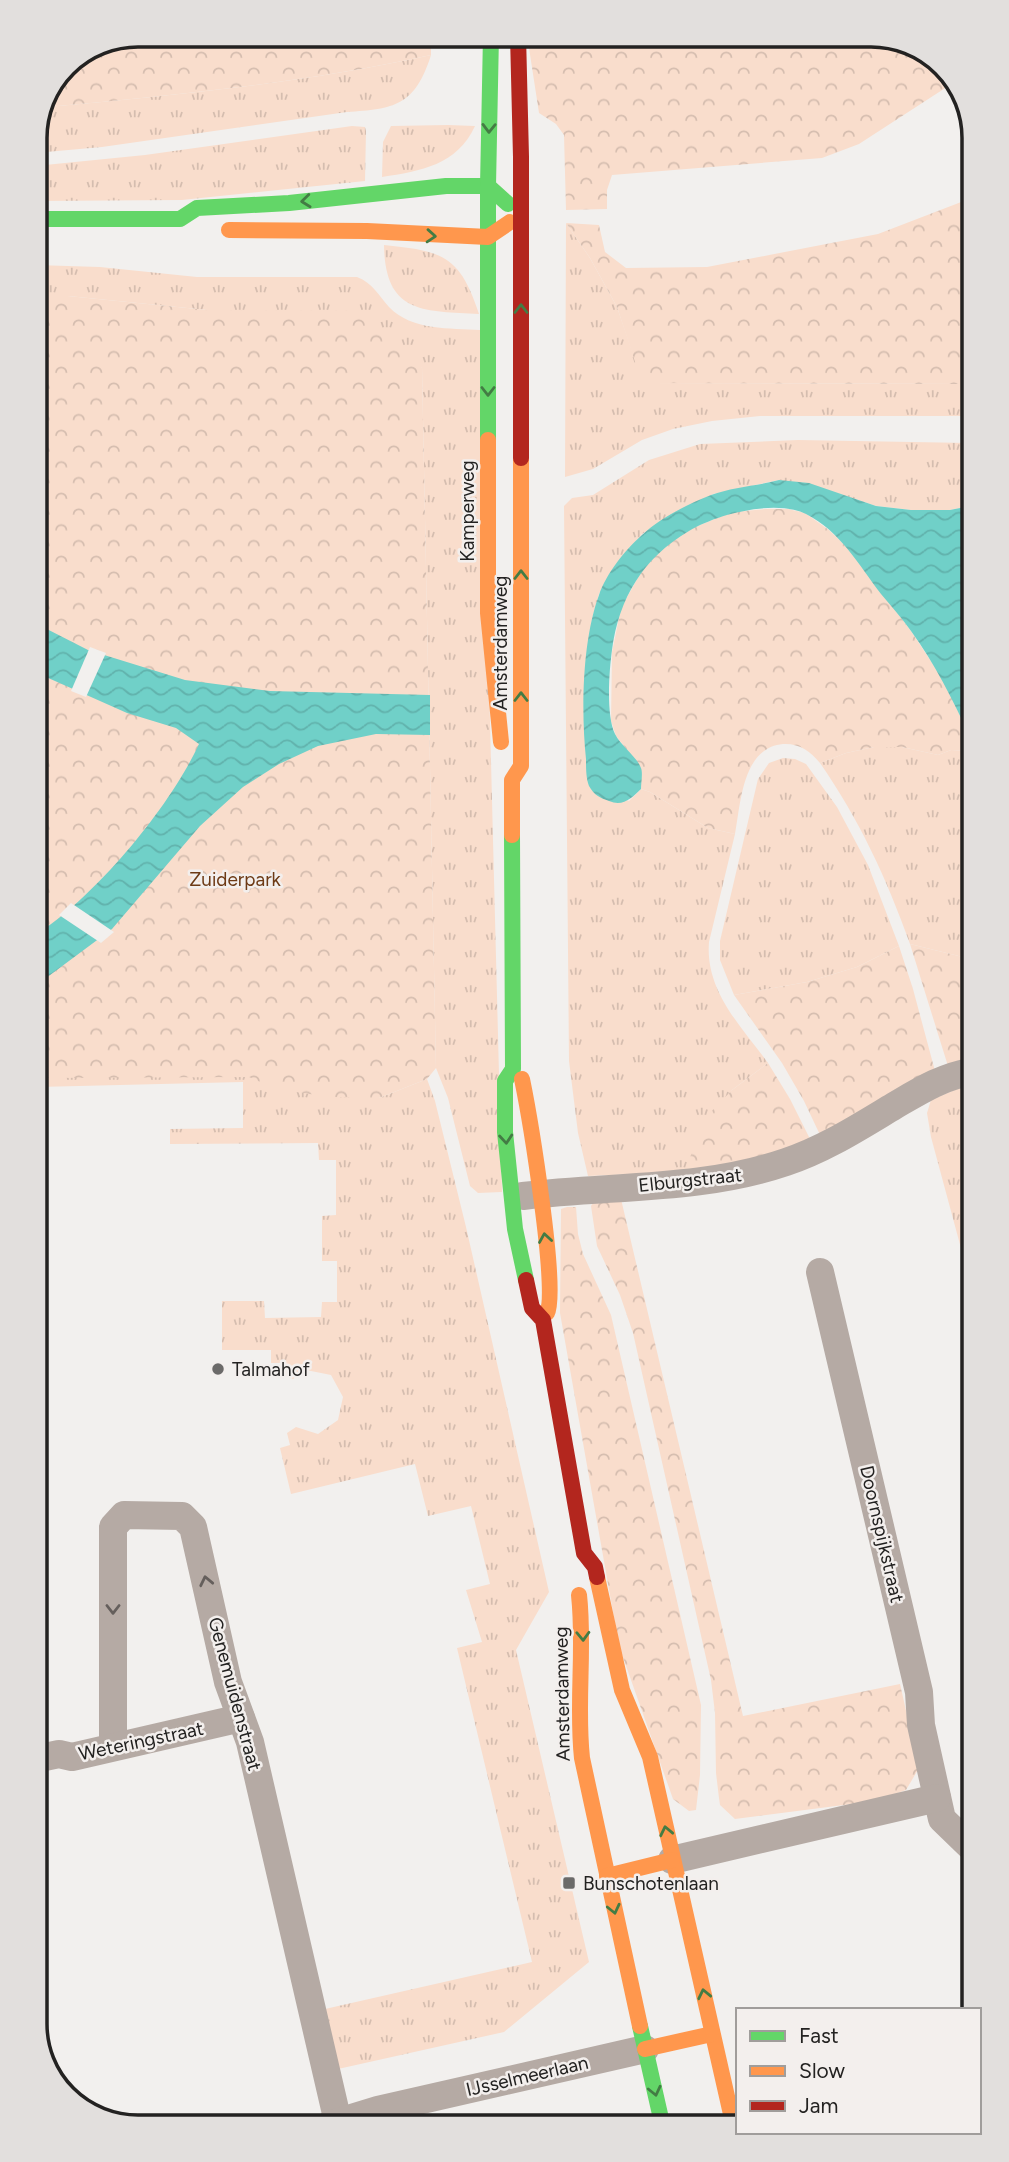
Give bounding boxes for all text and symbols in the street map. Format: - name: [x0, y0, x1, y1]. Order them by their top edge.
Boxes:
- one-way arrow: [481, 123, 497, 134]
- one-way arrow: [301, 193, 312, 208]
- one-way arrow: [426, 228, 437, 243]
- one-way arrow: [513, 303, 528, 314]
- one-way arrow: [481, 386, 496, 397]
- street label: Kamperweg: [456, 460, 479, 562]
- one-way arrow: [513, 570, 529, 580]
- street label: Amsterdamweg: [489, 576, 512, 710]
- one-way arrow: [513, 692, 529, 702]
- park label: Zuiderpark: [189, 868, 282, 891]
- one-way arrow: [498, 1134, 513, 1145]
- street label: Elburgstraat: [637, 1163, 743, 1197]
- one-way arrow: [538, 1232, 553, 1244]
- place label: Talmahof: [232, 1358, 310, 1381]
- marker: Talmahof: [210, 1361, 226, 1377]
- street label: Doornspijkstraat: [855, 1463, 909, 1605]
- one-way arrow: [199, 1575, 214, 1587]
- one-way arrow: [105, 1604, 121, 1615]
- street label: Genemuidenstraat: [203, 1615, 267, 1773]
- street label: Amsterdamweg: [549, 1626, 575, 1762]
- one-way arrow: [575, 1631, 590, 1642]
- street label: Weteringstraat: [77, 1717, 205, 1765]
- one-way arrow: [660, 1825, 674, 1837]
- place label: Bunschotenlaan: [583, 1872, 719, 1895]
- marker: Bunschotenlaan: [561, 1875, 577, 1891]
- one-way arrow: [606, 1903, 620, 1915]
- one-way arrow: [697, 1988, 712, 2000]
- legend: [736, 2008, 981, 2134]
- text: Fast: [799, 2023, 839, 2048]
- street label: IJsselmeerlaan: [464, 2051, 590, 2101]
- text: Slow: [799, 2058, 845, 2083]
- one-way arrow: [647, 2085, 661, 2097]
- text: Jam: [799, 2093, 838, 2118]

